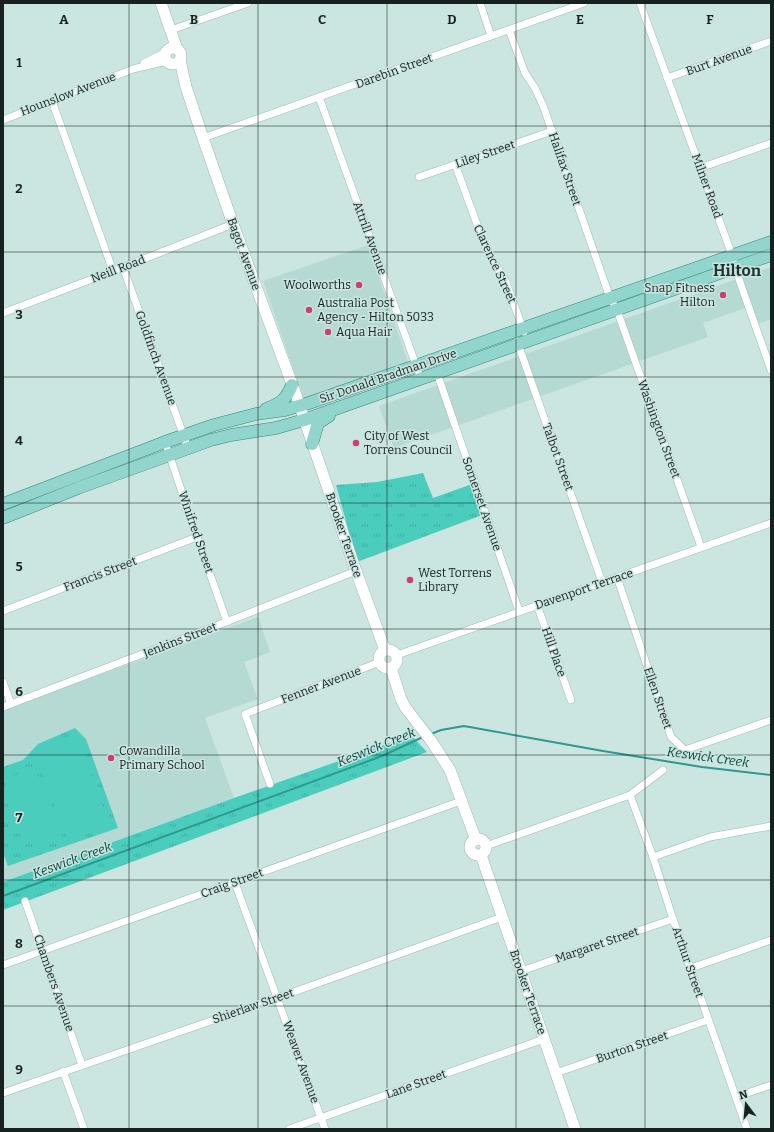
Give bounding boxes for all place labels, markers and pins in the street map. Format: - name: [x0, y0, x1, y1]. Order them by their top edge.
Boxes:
- place label: Woolworths: [284, 278, 351, 292]
- marker: Woolworths: [354, 280, 364, 290]
- place label: Snap Fitness Hilton: [644, 281, 715, 309]
- marker: Snap Fitness Hilton: [718, 290, 728, 300]
- place label: Australia Post Agency - Hilton 5033: [317, 296, 434, 324]
- marker: Australia Post Agency - Hilton 5033: [304, 305, 314, 315]
- place label: Aqua Hair: [336, 325, 393, 339]
- marker: Aqua Hair: [323, 327, 333, 337]
- place label: City of West Torrens Council: [364, 429, 453, 457]
- marker: City of West Torrens Council: [351, 438, 361, 448]
- place label: West Torrens Library: [418, 566, 492, 594]
- marker: West Torrens Library: [405, 575, 415, 585]
- place label: Cowandilla Primary School: [119, 744, 205, 772]
- marker: Cowandilla Primary School: [106, 753, 116, 763]

